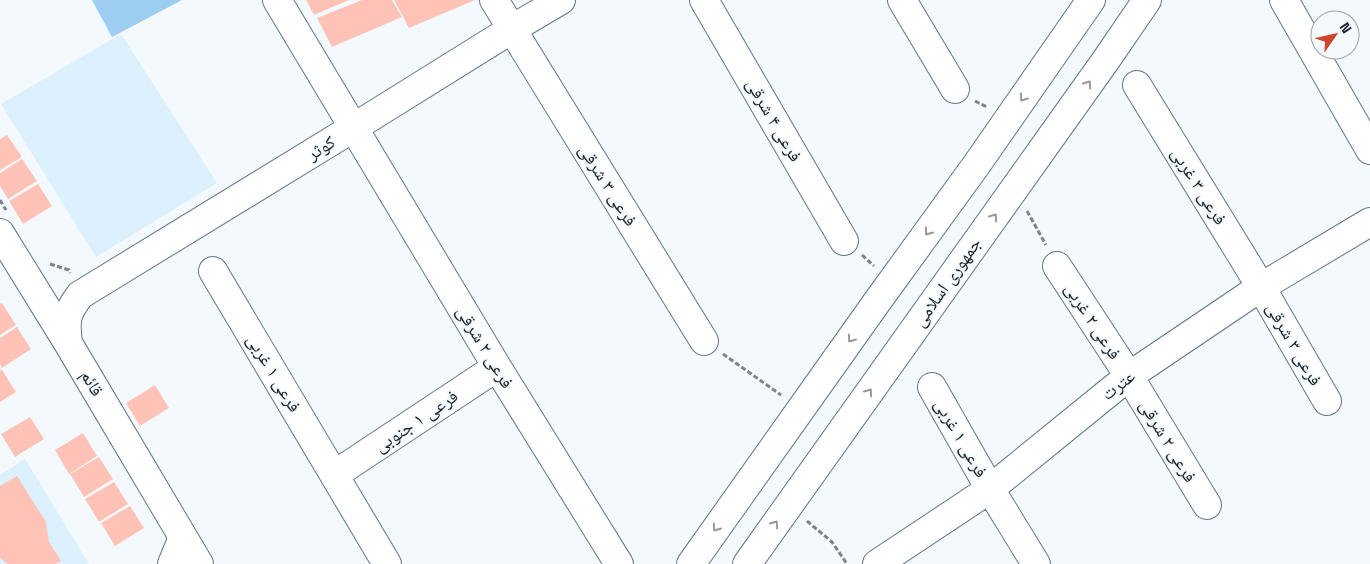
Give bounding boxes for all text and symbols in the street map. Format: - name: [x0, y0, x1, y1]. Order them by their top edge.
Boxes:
- north arrow: [1310, 10, 1360, 60]
- text: N: [1336, 19, 1356, 37]
- street label: فرعی ۴ شرقی: [741, 74, 808, 166]
- one-way arrow: [1082, 80, 1091, 90]
- one-way arrow: [1020, 92, 1029, 101]
- street label: کوثر: [301, 130, 340, 166]
- street label: فرعی ۳ شرقی: [574, 139, 643, 230]
- street label: فرعی ۳ غربی: [1167, 143, 1232, 229]
- one-way arrow: [988, 213, 997, 222]
- one-way arrow: [925, 226, 934, 236]
- street label: جمهوری اسلامی: [907, 232, 986, 331]
- street label: فرعی ۲ غربی: [1060, 278, 1127, 364]
- street label: فرعی ۳ شرقی: [1261, 298, 1328, 390]
- street label: فرعی ۲ شرقی: [452, 301, 519, 392]
- street label: فرعی ۱ غربی: [242, 329, 307, 416]
- one-way arrow: [848, 333, 857, 342]
- street label: عترت: [1096, 364, 1139, 405]
- street label: قائم: [75, 365, 109, 401]
- street label: فرعی ۱ جنوبی: [369, 384, 462, 457]
- one-way arrow: [864, 389, 872, 398]
- street label: فرعی ۱ غربی: [930, 394, 993, 481]
- street label: فرعی ۲ شرقی: [1135, 395, 1202, 486]
- one-way arrow: [769, 520, 778, 530]
- one-way arrow: [713, 523, 722, 532]

